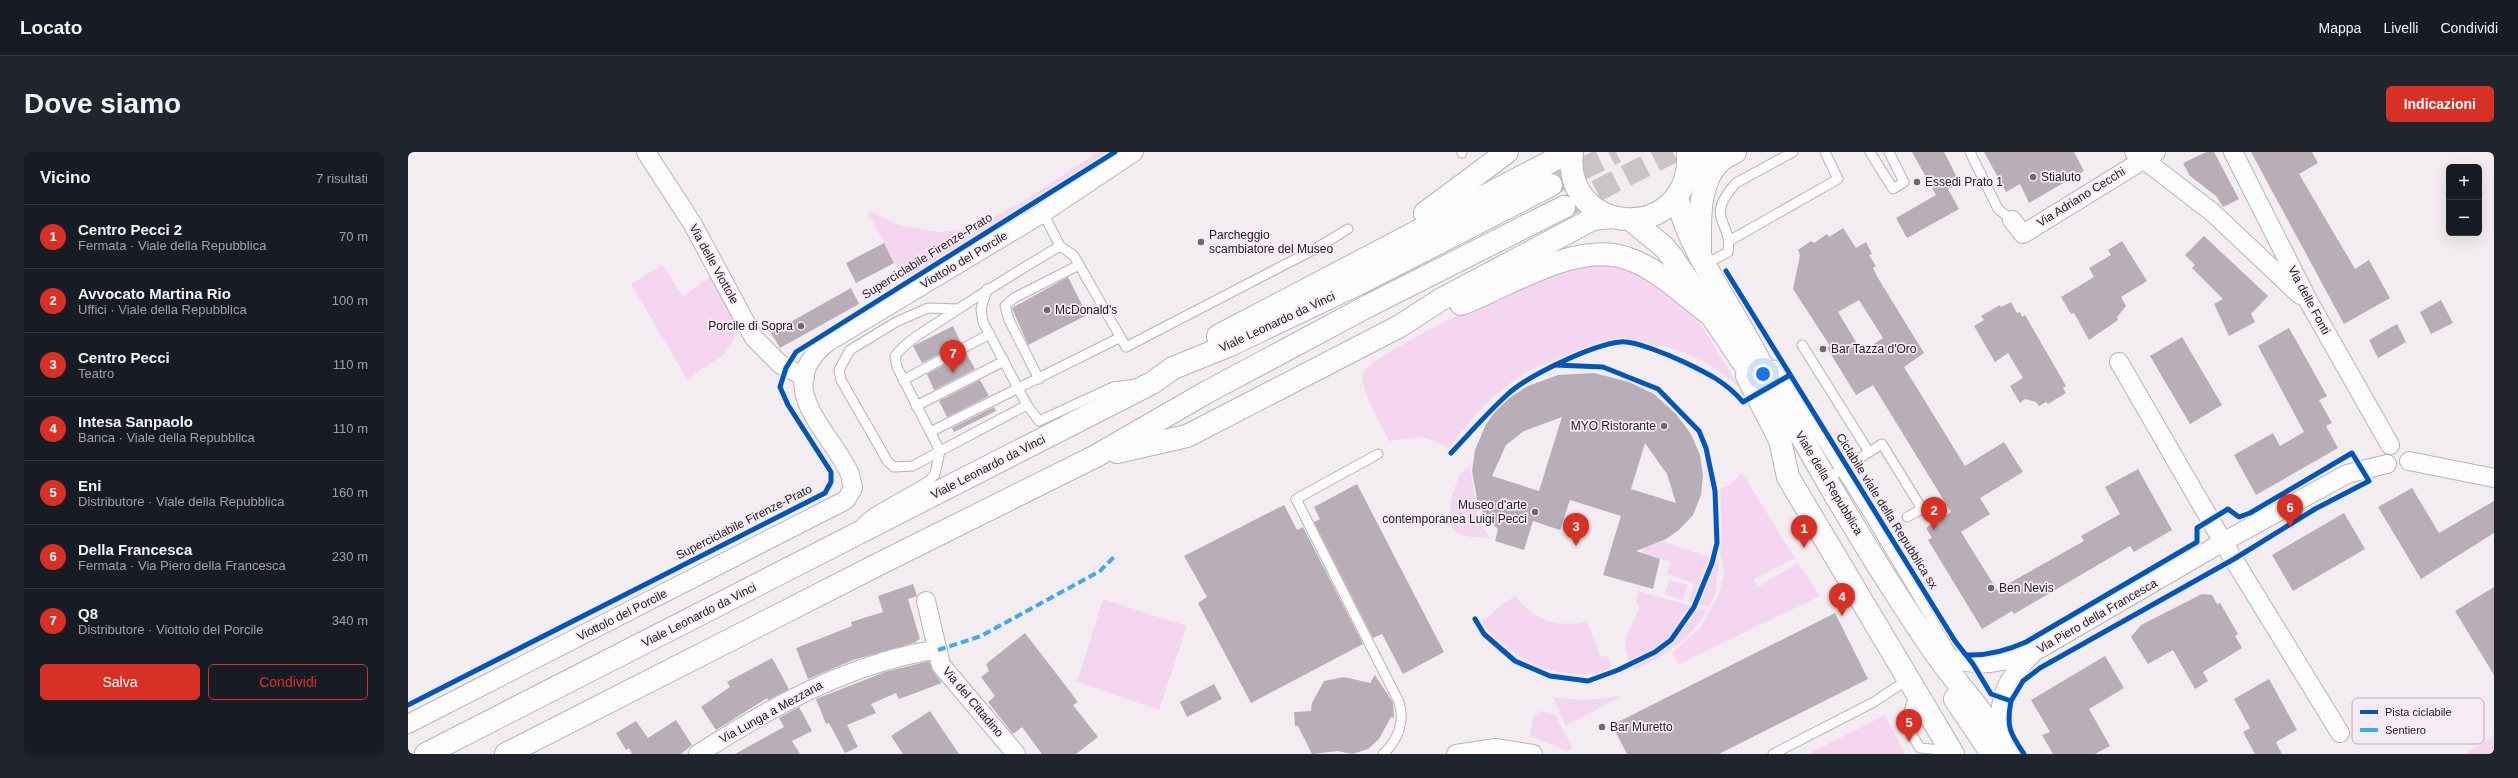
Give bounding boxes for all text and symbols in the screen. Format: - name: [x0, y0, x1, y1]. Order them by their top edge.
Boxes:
- text: Locato: [20, 17, 82, 38]
- text: Mappa: [2319, 20, 2361, 36]
- text: Livelli: [2383, 20, 2418, 36]
- text: Condividi: [2440, 20, 2498, 36]
- button: Indicazioni: [2386, 86, 2494, 122]
- text: Dove siamo: [24, 88, 181, 119]
- street label: Via Adriano Cecchi: [2034, 164, 2128, 230]
- map controls: [2446, 164, 2482, 236]
- button: +: [2446, 164, 2482, 200]
- text: Vicino: [40, 168, 91, 187]
- place label: Stialuto: [2041, 170, 2081, 184]
- text: 7 risultati: [316, 171, 368, 186]
- marker: Stialuto: [2028, 172, 2038, 182]
- place label: Essedi Prato 1: [1925, 175, 2003, 189]
- marker: Essedi Prato 1: [1912, 177, 1922, 187]
- button: −: [2446, 200, 2482, 236]
- street label: Superciclabile Firenze-Prato: [859, 210, 995, 302]
- text: Centro Pecci 2: [78, 221, 182, 238]
- street label: Via delle Viottole: [686, 222, 742, 307]
- street label: Viottolo del Porcile: [918, 228, 1010, 292]
- place label: Parcheggio scambiatore del Museo: [1209, 228, 1333, 256]
- text: 1: [49, 229, 57, 244]
- text: 70 m: [339, 229, 368, 244]
- marker: Parcheggio scambiatore del Museo: [1196, 237, 1206, 247]
- text: Fermata · Viale della Repubblica: [78, 238, 266, 253]
- street label: Via delle Fonti: [2285, 263, 2333, 337]
- text: Avvocato Martina Rio: [78, 285, 231, 302]
- street label: Viale Leonardo da Vinci: [1217, 289, 1337, 355]
- text: 2: [49, 293, 57, 308]
- text: 100 m: [332, 293, 368, 308]
- text: Uffici · Viale della Repubblica: [78, 302, 247, 317]
- place label: McDonald's: [1055, 303, 1117, 317]
- marker: McDonald's: [1042, 305, 1052, 315]
- place label: Porcile di Sopra: [708, 319, 793, 333]
- marker: Porcile di Sopra: [796, 321, 806, 331]
- pin: 7: [940, 340, 966, 373]
- place label: Bar Tazza d'Oro: [1831, 342, 1917, 356]
- marker: Bar Tazza d'Oro: [1818, 344, 1828, 354]
- text: Centro Pecci: [78, 349, 170, 366]
- text: 3: [49, 357, 57, 372]
- text: 110 m: [333, 357, 368, 372]
- your location: [1753, 364, 1773, 384]
- text: Teatro: [78, 366, 114, 381]
- text: Intesa Sanpaolo: [78, 413, 193, 430]
- place label: MYO Ristorante: [1571, 419, 1656, 433]
- text: 4: [49, 421, 57, 436]
- text: 110 m: [333, 421, 368, 436]
- marker: MYO Ristorante: [1659, 421, 1669, 431]
- street label: Viale della Repubblica: [1792, 429, 1866, 538]
- text: Banca · Viale della Repubblica: [78, 430, 255, 445]
- street label: Ciclabile viale della Repubblica sx: [1833, 431, 1941, 591]
- street label: Viale Leonardo da Vinci: [929, 432, 1047, 502]
- text: Eni: [78, 477, 101, 494]
- street label: Superciclabile Firenze-Prato: [674, 481, 815, 562]
- text: 5: [49, 485, 57, 500]
- text: 160 m: [332, 485, 368, 500]
- text: Distributore · Viale della Repubblica: [78, 494, 284, 509]
- pin: 6: [2277, 494, 2303, 527]
- pin: 2: [1921, 497, 1947, 530]
- place label: Museo d'arte contemporanea Luigi Pecci: [1382, 498, 1527, 526]
- marker: Museo d'arte contemporanea Luigi Pecci: [1530, 507, 1540, 517]
- pin: 3: [1563, 513, 1589, 546]
- pin: 1: [1791, 515, 1817, 548]
- text: Della Francesca: [78, 541, 192, 558]
- text: 6: [49, 549, 57, 564]
- text: 230 m: [332, 549, 368, 564]
- text: Fermata · Via Piero della Francesca: [78, 558, 286, 573]
- street label: Via Piero della Francesca: [2034, 576, 2160, 656]
- street label: Viale Leonardo da Vinci: [640, 580, 758, 650]
- place label: Ben Nevis: [1999, 581, 2054, 595]
- pin: 4: [1829, 583, 1855, 616]
- marker: Ben Nevis: [1986, 583, 1996, 593]
- street label: Viottolo del Porcile: [575, 586, 670, 644]
- text: Q8: [78, 605, 98, 622]
- text: 7: [49, 613, 57, 628]
- text: 340 m: [332, 613, 368, 628]
- text: Distributore · Viottolo del Porcile: [78, 622, 263, 637]
- button: Salva: [40, 664, 200, 700]
- button: Condividi: [208, 664, 368, 700]
- street label: Via del Cittadino: [940, 664, 1007, 740]
- street label: Via Lunga a Mezzana: [717, 678, 825, 746]
- legend: [2352, 698, 2484, 744]
- text: Pista ciclabile: [2385, 706, 2452, 718]
- pin: 5: [1896, 709, 1922, 742]
- place label: Bar Muretto: [1610, 720, 1673, 734]
- marker: Bar Muretto: [1597, 722, 1607, 732]
- text: Sentiero: [2385, 724, 2426, 736]

